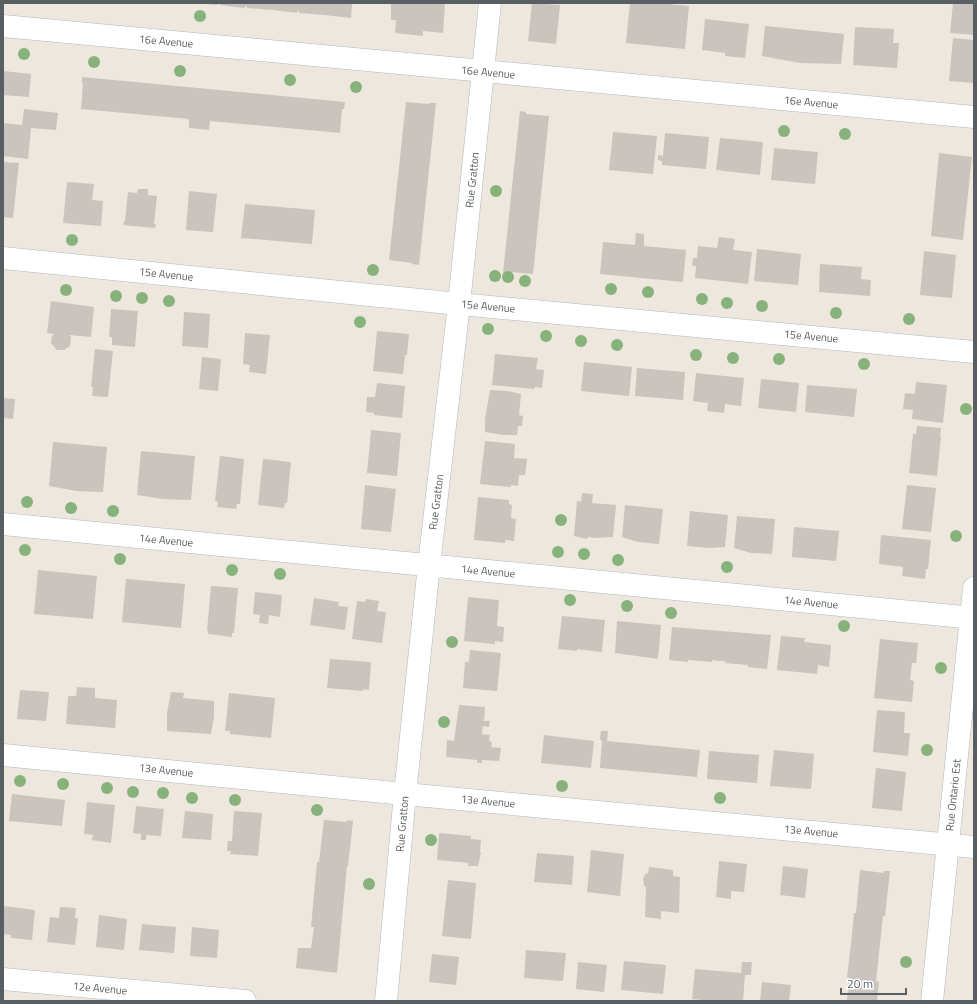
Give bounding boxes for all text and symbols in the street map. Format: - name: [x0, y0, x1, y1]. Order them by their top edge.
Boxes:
- street label: 16e Avenue: [138, 31, 194, 51]
- street label: 16e Avenue: [460, 62, 516, 82]
- street label: 16e Avenue: [783, 92, 839, 112]
- street label: Rue Gratton: [461, 151, 483, 209]
- street label: 15e Avenue: [138, 263, 194, 285]
- street label: 15e Avenue: [460, 296, 516, 316]
- street label: 15e Avenue: [783, 326, 839, 346]
- street label: Rue Gratton: [425, 473, 447, 531]
- street label: 14e Avenue: [138, 530, 194, 550]
- street label: 14e Avenue: [460, 561, 516, 581]
- street label: 14e Avenue: [783, 592, 839, 612]
- street label: Rue Ontario Est: [941, 758, 965, 832]
- street label: 13e Avenue: [138, 759, 194, 781]
- street label: 13e Avenue: [460, 791, 516, 811]
- street label: Rue Gratton: [392, 795, 412, 853]
- street label: 13e Avenue: [783, 821, 839, 841]
- scale bar: [841, 970, 906, 996]
- text: 20 m: [847, 974, 873, 993]
- street label: 12e Avenue: [72, 978, 128, 998]

